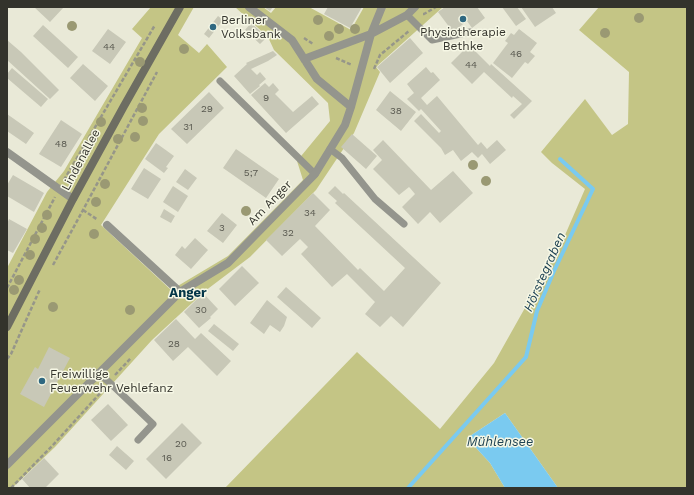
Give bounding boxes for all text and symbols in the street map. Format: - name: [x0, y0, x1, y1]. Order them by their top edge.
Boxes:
- place label: Berliner Volksbank: [221, 13, 281, 41]
- marker: Physiotherapie Bethke: [458, 14, 468, 24]
- marker: Berliner Volksbank: [208, 22, 218, 32]
- place label: Physiotherapie Bethke: [420, 25, 506, 53]
- house number: 44: [103, 41, 115, 53]
- house number: 46: [510, 48, 522, 60]
- house number: 44: [465, 59, 477, 71]
- house number: 9: [263, 92, 269, 104]
- house number: 29: [201, 103, 213, 115]
- house number: 38: [390, 105, 402, 117]
- house number: 31: [183, 121, 193, 133]
- street label: Lindenallee: [59, 127, 103, 193]
- house number: 48: [55, 138, 67, 150]
- house number: 5;7: [244, 167, 258, 179]
- street label: Am Anger: [245, 177, 295, 229]
- house number: 34: [304, 207, 316, 219]
- house number: 3: [219, 222, 225, 234]
- house number: 32: [282, 227, 294, 239]
- water label: Hörstegraben: [521, 230, 569, 314]
- district label: Anger: [169, 285, 207, 301]
- house number: 30: [195, 304, 207, 316]
- house number: 28: [168, 338, 180, 350]
- place label: Freiwillige Feuerwehr Vehlefanz: [50, 367, 173, 395]
- marker: Freiwillige Feuerwehr Vehlefanz: [37, 376, 47, 386]
- water label: Mühlensee: [467, 434, 533, 450]
- house number: 20: [175, 438, 187, 450]
- house number: 16: [162, 452, 172, 464]

